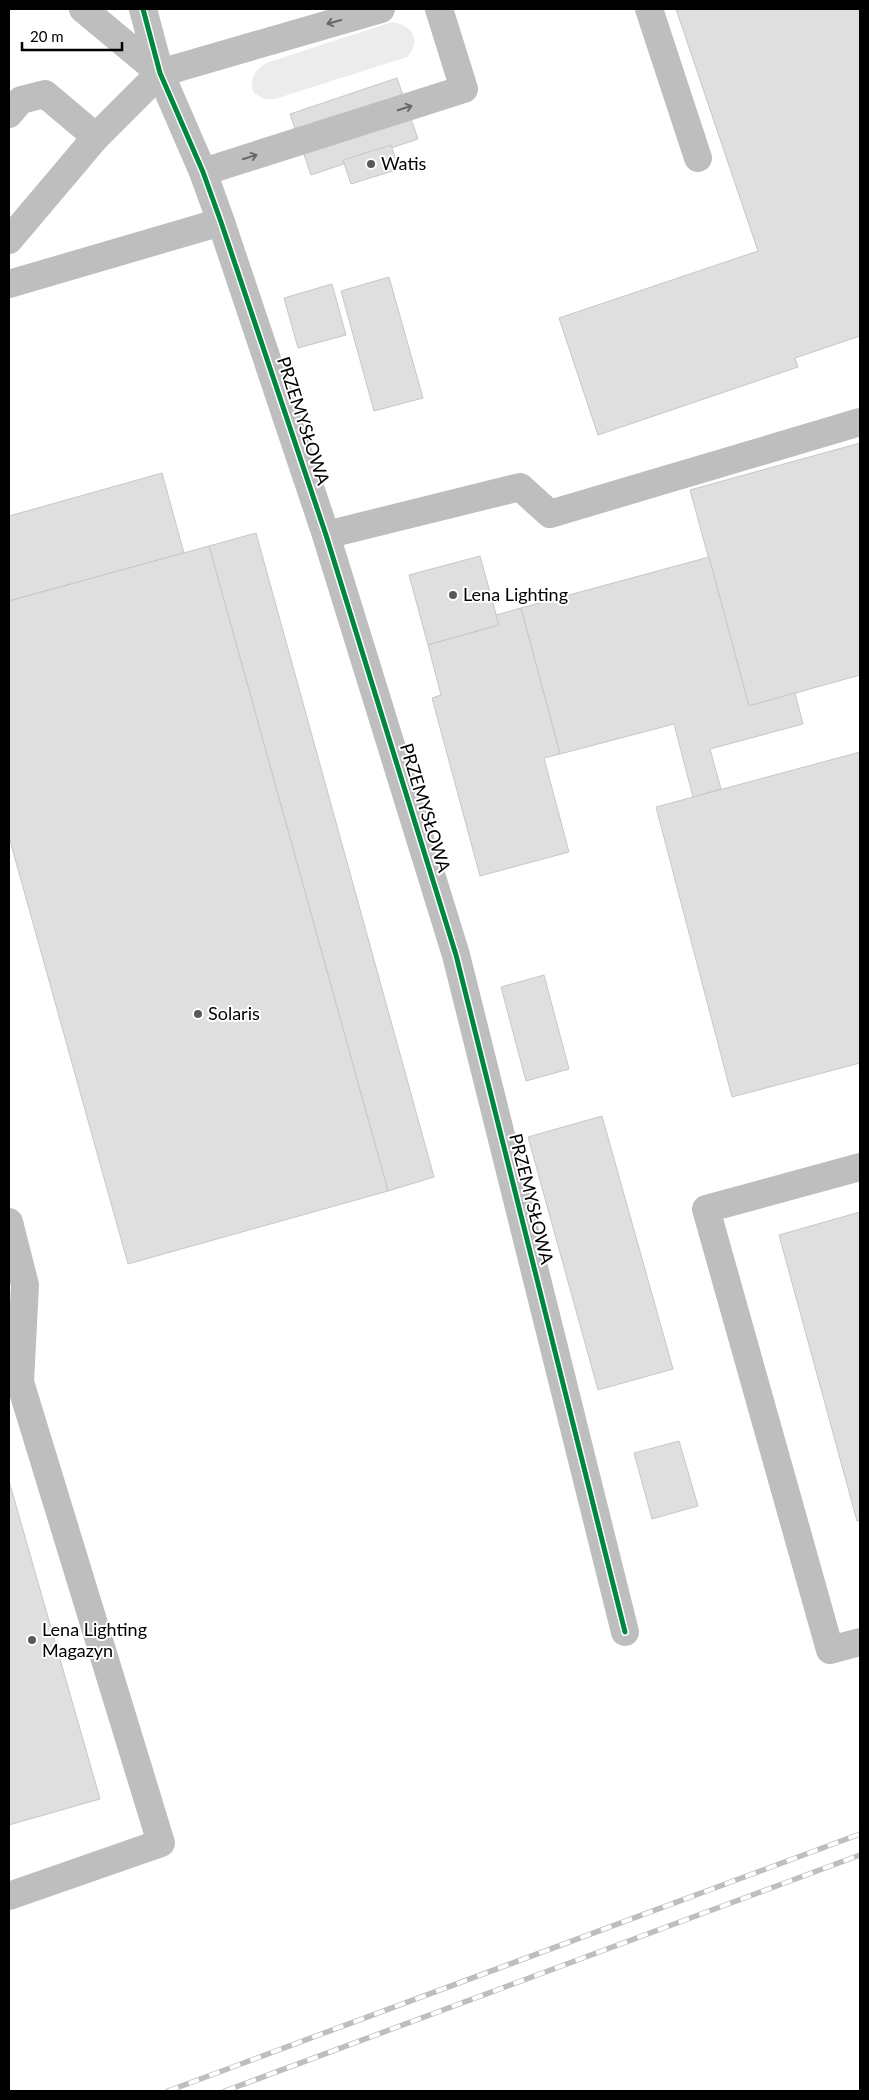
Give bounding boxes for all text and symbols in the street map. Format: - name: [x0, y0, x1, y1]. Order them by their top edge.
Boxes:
- one-way arrow: [326, 18, 342, 28]
- scale bar: [22, 20, 122, 52]
- text: 20 m: [30, 27, 64, 45]
- one-way arrow: [396, 102, 412, 112]
- one-way arrow: [241, 152, 257, 161]
- place label: Watis: [381, 152, 427, 174]
- marker: Watis: [365, 158, 377, 170]
- street label: PRZEMYSŁOWA: [273, 354, 335, 488]
- place label: Lena Lighting: [463, 583, 568, 605]
- marker: Lena Lighting: [447, 589, 459, 601]
- street label: PRZEMYSŁOWA: [396, 741, 456, 876]
- place label: Solaris: [208, 1002, 260, 1024]
- marker: Solaris: [192, 1008, 204, 1020]
- street label: PRZEMYSŁOWA: [505, 1131, 559, 1267]
- place label: Lena Lighting Magazyn: [42, 1618, 147, 1661]
- marker: Lena Lighting Magazyn: [26, 1634, 38, 1646]

